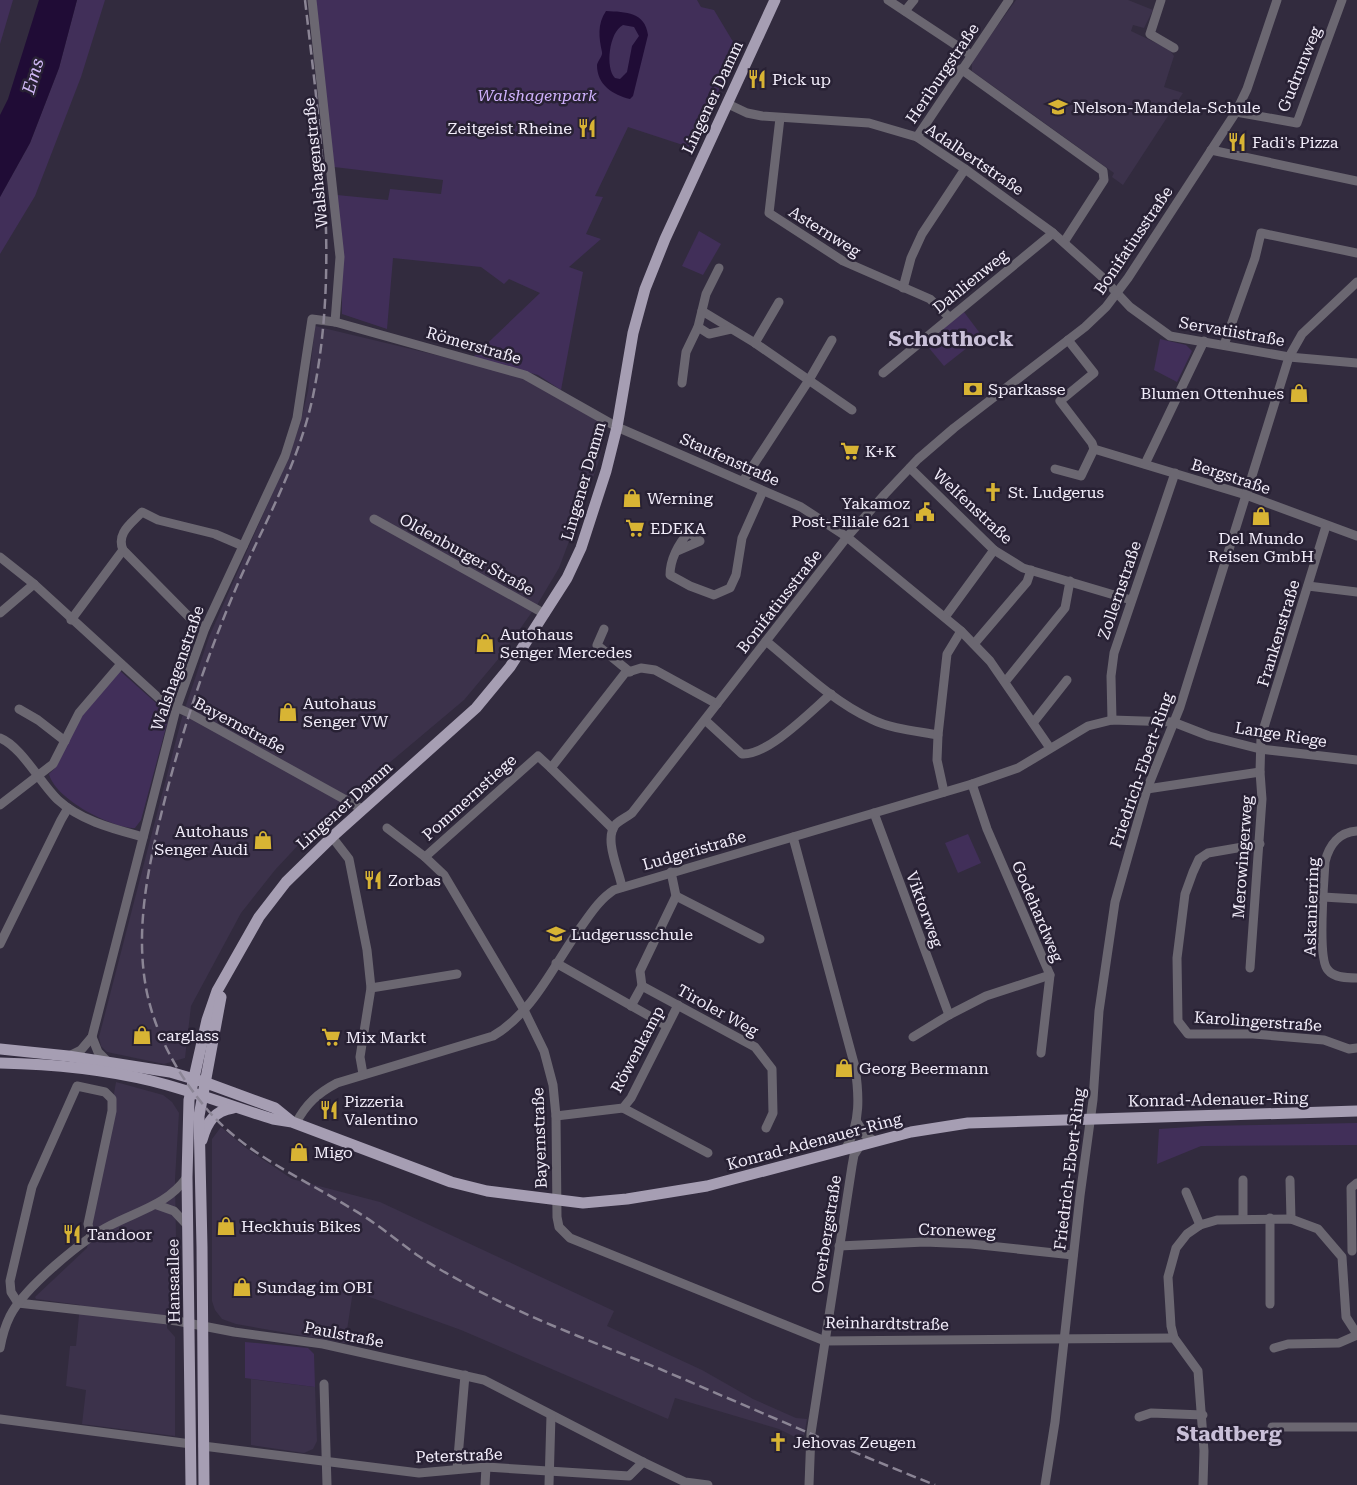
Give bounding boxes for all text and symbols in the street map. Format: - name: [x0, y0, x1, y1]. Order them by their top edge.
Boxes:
- street label: Heriburgstraße: [902, 19, 983, 127]
- street label: Gudrunweg: [1274, 23, 1326, 115]
- street label: Lingener Damm: [678, 37, 747, 157]
- water label: Ems: [17, 56, 48, 97]
- restaurant icon: Pick up: [746, 68, 768, 90]
- place label: Pick up: [772, 70, 831, 89]
- park label: Walshagenpark: [477, 86, 597, 105]
- school or university icon: Nelson-Mandela-Schule: [1047, 96, 1069, 118]
- street label: Walshagenstraße: [299, 97, 332, 229]
- place label: Nelson-Mandela-Schule: [1073, 98, 1261, 117]
- restaurant icon: Zeitgeist Rheine: [576, 117, 598, 139]
- place label: Zeitgeist Rheine: [447, 119, 572, 138]
- street label: Adalbertstraße: [922, 120, 1028, 199]
- restaurant icon: Fadi's Pizza: [1226, 131, 1248, 153]
- place label: Fadi's Pizza: [1252, 133, 1339, 152]
- street label: Bonifatiusstraße: [1090, 182, 1177, 298]
- street label: Asternweg: [785, 202, 865, 261]
- street label: Dahlienweg: [929, 245, 1012, 317]
- street label: Servatiistraße: [1178, 313, 1286, 350]
- street label: Römerstraße: [424, 323, 524, 368]
- district label: Schotthock: [889, 327, 1014, 351]
- bank icon: Sparkasse: [962, 378, 984, 400]
- place label: Sparkasse: [988, 380, 1066, 399]
- shop icon: Blumen Ottenhues: [1288, 382, 1310, 404]
- place label: Blumen Ottenhues: [1140, 384, 1284, 403]
- street label: Lingener Damm: [557, 419, 610, 543]
- street label: Staufenstraße: [677, 429, 783, 490]
- supermarket icon: K+K: [839, 440, 861, 462]
- place label: K+K: [865, 442, 897, 461]
- street label: Bergstraße: [1189, 455, 1273, 498]
- street label: Welfenstraße: [929, 465, 1017, 548]
- church icon: St. Ludgerus: [982, 481, 1004, 503]
- place label: St. Ludgerus: [1008, 483, 1105, 502]
- shop icon: Werning: [621, 487, 643, 509]
- place label: Werning: [647, 489, 714, 508]
- place label: Yakamoz Post-Filiale 621: [792, 494, 910, 531]
- public building icon: Yakamoz Post-Filiale 621: [914, 501, 936, 523]
- shop icon: Del Mundo Reisen GmbH: [1250, 505, 1272, 527]
- street label: Oldenburger Straße: [396, 509, 538, 600]
- supermarket icon: EDEKA: [624, 517, 646, 539]
- place label: EDEKA: [650, 519, 707, 538]
- place label: Del Mundo Reisen GmbH: [1208, 529, 1314, 566]
- street label: Zollernstraße: [1094, 538, 1145, 642]
- street label: Bonifatiusstraße: [733, 545, 826, 657]
- street label: Frankenstraße: [1253, 577, 1304, 689]
- street label: Walshagenstraße: [147, 603, 208, 733]
- place label: Autohaus Senger Mercedes: [500, 625, 633, 662]
- shop icon: Autohaus Senger Mercedes: [474, 632, 496, 654]
- street label: Friedrich-Ebert-Ring: [1106, 689, 1177, 850]
- street label: Bayernstraße: [191, 693, 289, 758]
- place label: Autohaus Senger VW: [303, 694, 389, 731]
- shop icon: Autohaus Senger VW: [277, 701, 299, 723]
- street label: Lange Riege: [1234, 718, 1329, 751]
- street label: Pommernstiege: [419, 750, 520, 844]
- street label: Lingener Damm: [292, 757, 397, 854]
- street label: Merowingerweg: [1229, 794, 1256, 919]
- place label: Autohaus Senger Audi: [154, 822, 248, 859]
- street label: Ludgeristraße: [640, 827, 748, 874]
- shop icon: Autohaus Senger Audi: [252, 829, 274, 851]
- street label: Askanierring: [1300, 856, 1323, 957]
- street label: Godehardweg: [1008, 858, 1068, 965]
- street label: Viktorweg: [902, 868, 947, 951]
- restaurant icon: Zorbas: [362, 869, 384, 891]
- place label: Zorbas: [388, 871, 441, 890]
- school or university icon: Ludgerusschule: [545, 923, 567, 945]
- place label: Ludgerusschule: [571, 925, 693, 944]
- street label: Tiroler Weg: [674, 980, 762, 1041]
- street label: Röwenkamp: [607, 1003, 668, 1096]
- street label: Karolingerstraße: [1193, 1008, 1323, 1035]
- shop icon: carglass: [131, 1024, 153, 1046]
- place label: carglass: [157, 1026, 219, 1045]
- supermarket icon: Mix Markt: [320, 1026, 342, 1048]
- place label: Mix Markt: [346, 1028, 426, 1047]
- shop icon: Georg Beermann: [833, 1057, 855, 1079]
- place label: Georg Beermann: [859, 1059, 989, 1078]
- street label: Friedrich-Ebert-Ring: [1050, 1086, 1089, 1251]
- street label: Bayernstraße: [528, 1087, 551, 1189]
- street label: Konrad-Adenauer-Ring: [1128, 1088, 1309, 1111]
- place label: Pizzeria Valentino: [344, 1092, 418, 1129]
- restaurant icon: Pizzeria Valentino: [318, 1099, 340, 1121]
- street label: Konrad-Adenauer-Ring: [725, 1109, 905, 1174]
- shop icon: Migo: [288, 1141, 310, 1163]
- place label: Migo: [314, 1143, 353, 1162]
- street label: Overbergstraße: [808, 1174, 845, 1294]
- shop icon: Heckhuis Bikes: [215, 1215, 237, 1237]
- place label: Heckhuis Bikes: [241, 1217, 361, 1236]
- street label: Croneweg: [918, 1220, 997, 1241]
- restaurant icon: Tandoor: [61, 1223, 83, 1245]
- place label: Tandoor: [87, 1225, 153, 1244]
- street label: Hansaallee: [163, 1238, 184, 1323]
- shop icon: Sundag im OBI: [231, 1276, 253, 1298]
- place label: Sundag im OBI: [257, 1278, 373, 1297]
- street label: Reinhardtstraße: [825, 1313, 949, 1334]
- street label: Paulstraße: [302, 1317, 386, 1352]
- district label: Stadtberg: [1176, 1422, 1282, 1446]
- church icon: Jehovas Zeugen: [767, 1431, 789, 1453]
- place label: Jehovas Zeugen: [793, 1433, 916, 1452]
- street label: Peterstraße: [415, 1444, 503, 1467]

